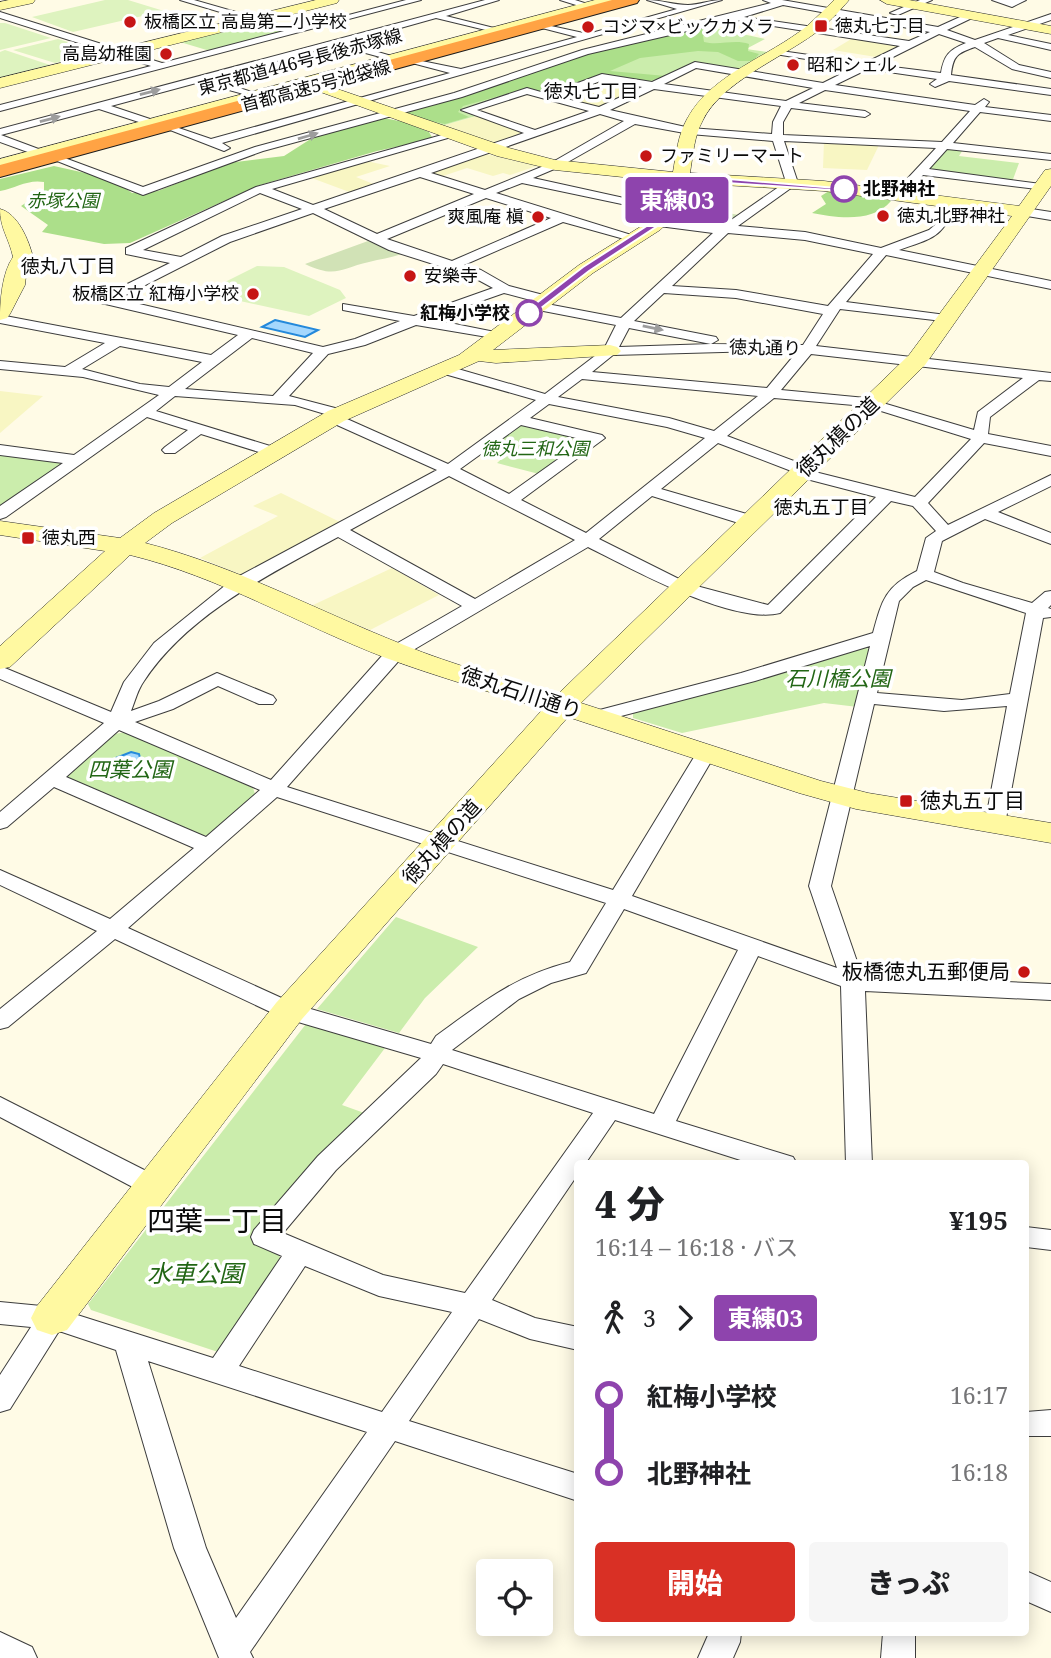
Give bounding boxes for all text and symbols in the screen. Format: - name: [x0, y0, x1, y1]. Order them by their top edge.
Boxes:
- place label: 板橋区立 高島第二小学校: [144, 9, 347, 33]
- place label: 徳丸七丁目: [835, 13, 925, 37]
- marker: 板橋区立 高島第二小学校: [122, 14, 138, 30]
- place label: コジマ×ビックカメラ: [602, 14, 774, 38]
- marker: 徳丸七丁目: [813, 18, 829, 34]
- marker: コジマ×ビックカメラ: [580, 19, 596, 35]
- street label: 東京都道446号長後赤塚線: [195, 22, 404, 100]
- place label: 高島幼稚園: [62, 41, 152, 65]
- marker: 高島幼稚園: [158, 46, 174, 62]
- place label: 昭和シェル: [807, 52, 897, 76]
- street label: 首都高速5号池袋線: [238, 54, 393, 117]
- marker: 昭和シェル: [785, 57, 801, 73]
- district label: 徳丸七丁目: [543, 78, 639, 104]
- one-way arrow: [140, 86, 162, 97]
- one-way arrow: [39, 113, 61, 124]
- one-way arrow: [298, 130, 319, 140]
- place label: ファミリーマート: [660, 143, 804, 167]
- marker: ファミリーマート: [638, 148, 654, 164]
- marker: 北野神社: [831, 176, 857, 202]
- place label: 北野神社: [863, 176, 935, 200]
- line badge: 東練03: [628, 177, 726, 223]
- text: 東練03: [639, 183, 715, 216]
- park label: 赤塚公園: [27, 188, 102, 212]
- place label: 徳丸北野神社: [897, 203, 1005, 227]
- place label: 爽風庵 槇: [447, 204, 524, 228]
- marker: 徳丸北野神社: [875, 208, 891, 224]
- marker: 爽風庵 槇: [530, 209, 546, 225]
- district label: 徳丸八丁目: [20, 253, 116, 279]
- place label: 安樂寺: [424, 263, 478, 287]
- marker: 安樂寺: [402, 268, 418, 284]
- place label: 板橋区立 紅梅小学校: [72, 281, 239, 305]
- marker: 板橋区立 紅梅小学校: [245, 286, 261, 302]
- place label: 紅梅小学校: [420, 300, 510, 324]
- marker: 紅梅小学校: [516, 300, 542, 326]
- one-way arrow: [642, 322, 664, 333]
- street label: 徳丸通り: [729, 334, 801, 360]
- street label: 徳丸槙の道: [790, 390, 885, 483]
- park label: 徳丸三和公園: [481, 436, 592, 460]
- district label: 徳丸五丁目: [773, 494, 869, 520]
- place label: 徳丸西: [42, 525, 96, 549]
- marker: 徳丸西: [20, 530, 36, 546]
- street label: 徳丸石川通り: [457, 659, 586, 725]
- park label: 石川橋公園: [786, 664, 893, 692]
- park label: 四葉公園: [88, 755, 175, 783]
- place label: 徳丸五丁目: [920, 786, 1025, 814]
- street label: 徳丸槙の道: [396, 793, 487, 890]
- marker: 徳丸五丁目: [898, 793, 914, 809]
- place label: 板橋徳丸五郵便局: [842, 957, 1010, 985]
- marker: 板橋徳丸五郵便局: [1016, 964, 1032, 980]
- text: 4 分: [595, 1177, 664, 1229]
- district label: 四葉一丁目: [147, 1201, 287, 1239]
- text: ¥195: [949, 1202, 1008, 1238]
- text: 16:14 – 16:18 · バス: [595, 1231, 798, 1263]
- park label: 水車公園: [147, 1256, 246, 1289]
- icon: walk: [595, 1299, 633, 1337]
- icon: forward: [666, 1299, 704, 1337]
- text: 東練03: [728, 1301, 803, 1334]
- text: 3: [643, 1302, 656, 1334]
- text: 紅梅小学校: [647, 1378, 777, 1414]
- text: 16:17: [950, 1379, 1008, 1411]
- text: 北野神社: [647, 1455, 751, 1491]
- text: 16:18: [950, 1456, 1008, 1488]
- button: 開始: [595, 1542, 795, 1622]
- button: きっぷ: [809, 1542, 1008, 1622]
- map controls: [476, 1559, 553, 1636]
- button: locate: [476, 1559, 553, 1636]

